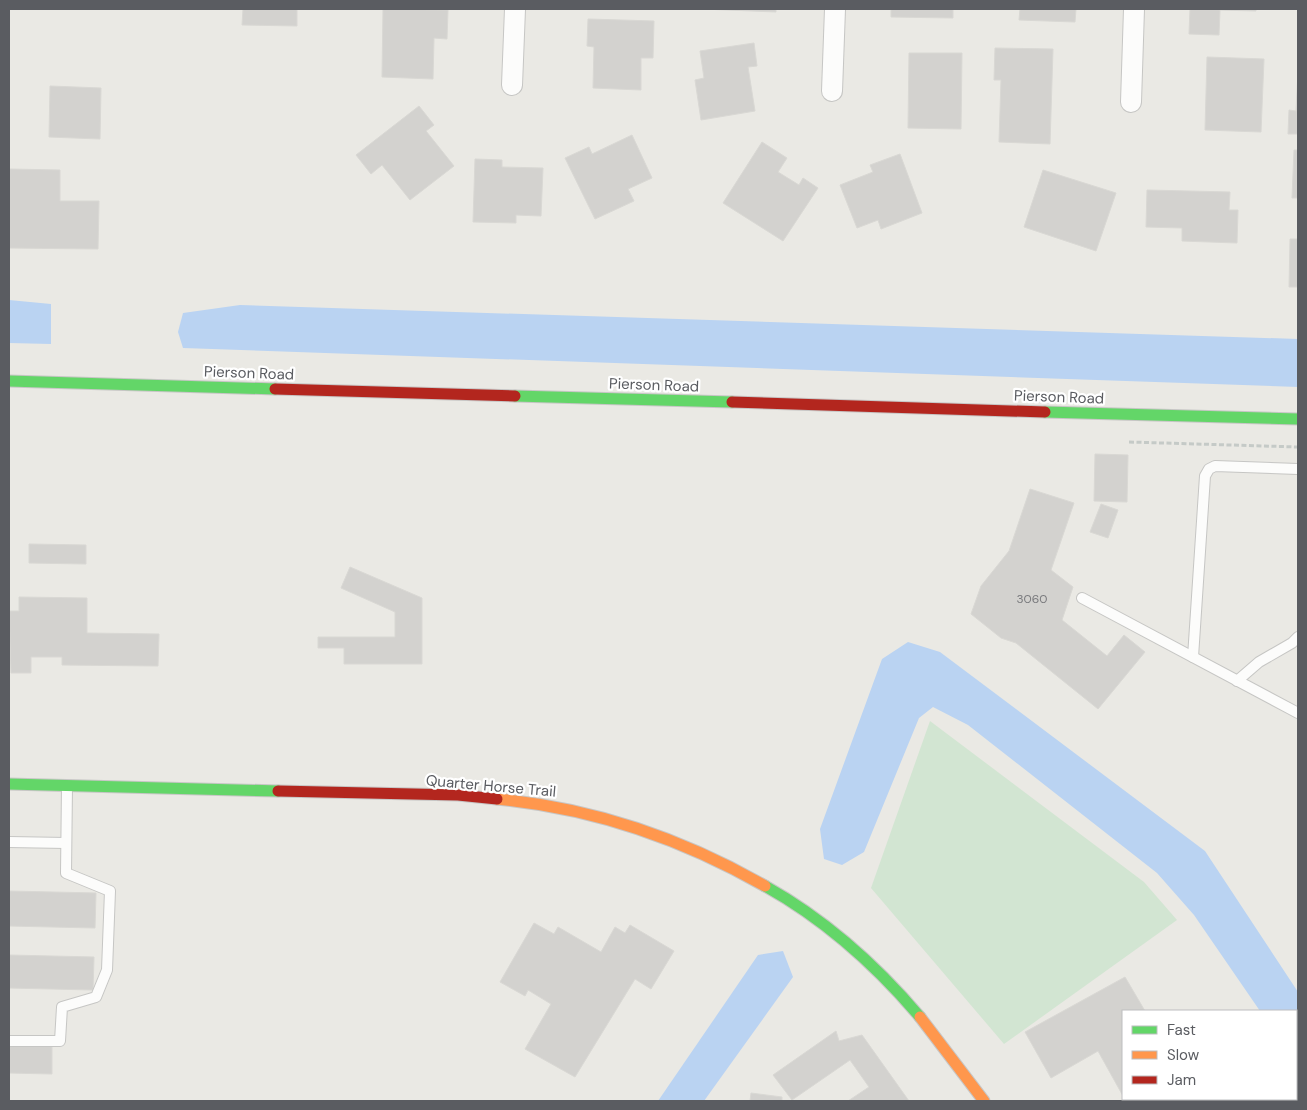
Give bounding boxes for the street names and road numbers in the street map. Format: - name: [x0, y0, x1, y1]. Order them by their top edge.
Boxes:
- street label: Pierson Road: [204, 361, 294, 385]
- street label: Pierson Road: [609, 373, 699, 397]
- street label: Pierson Road: [1014, 385, 1104, 409]
- street label: Quarter Horse Trail: [425, 770, 557, 802]

